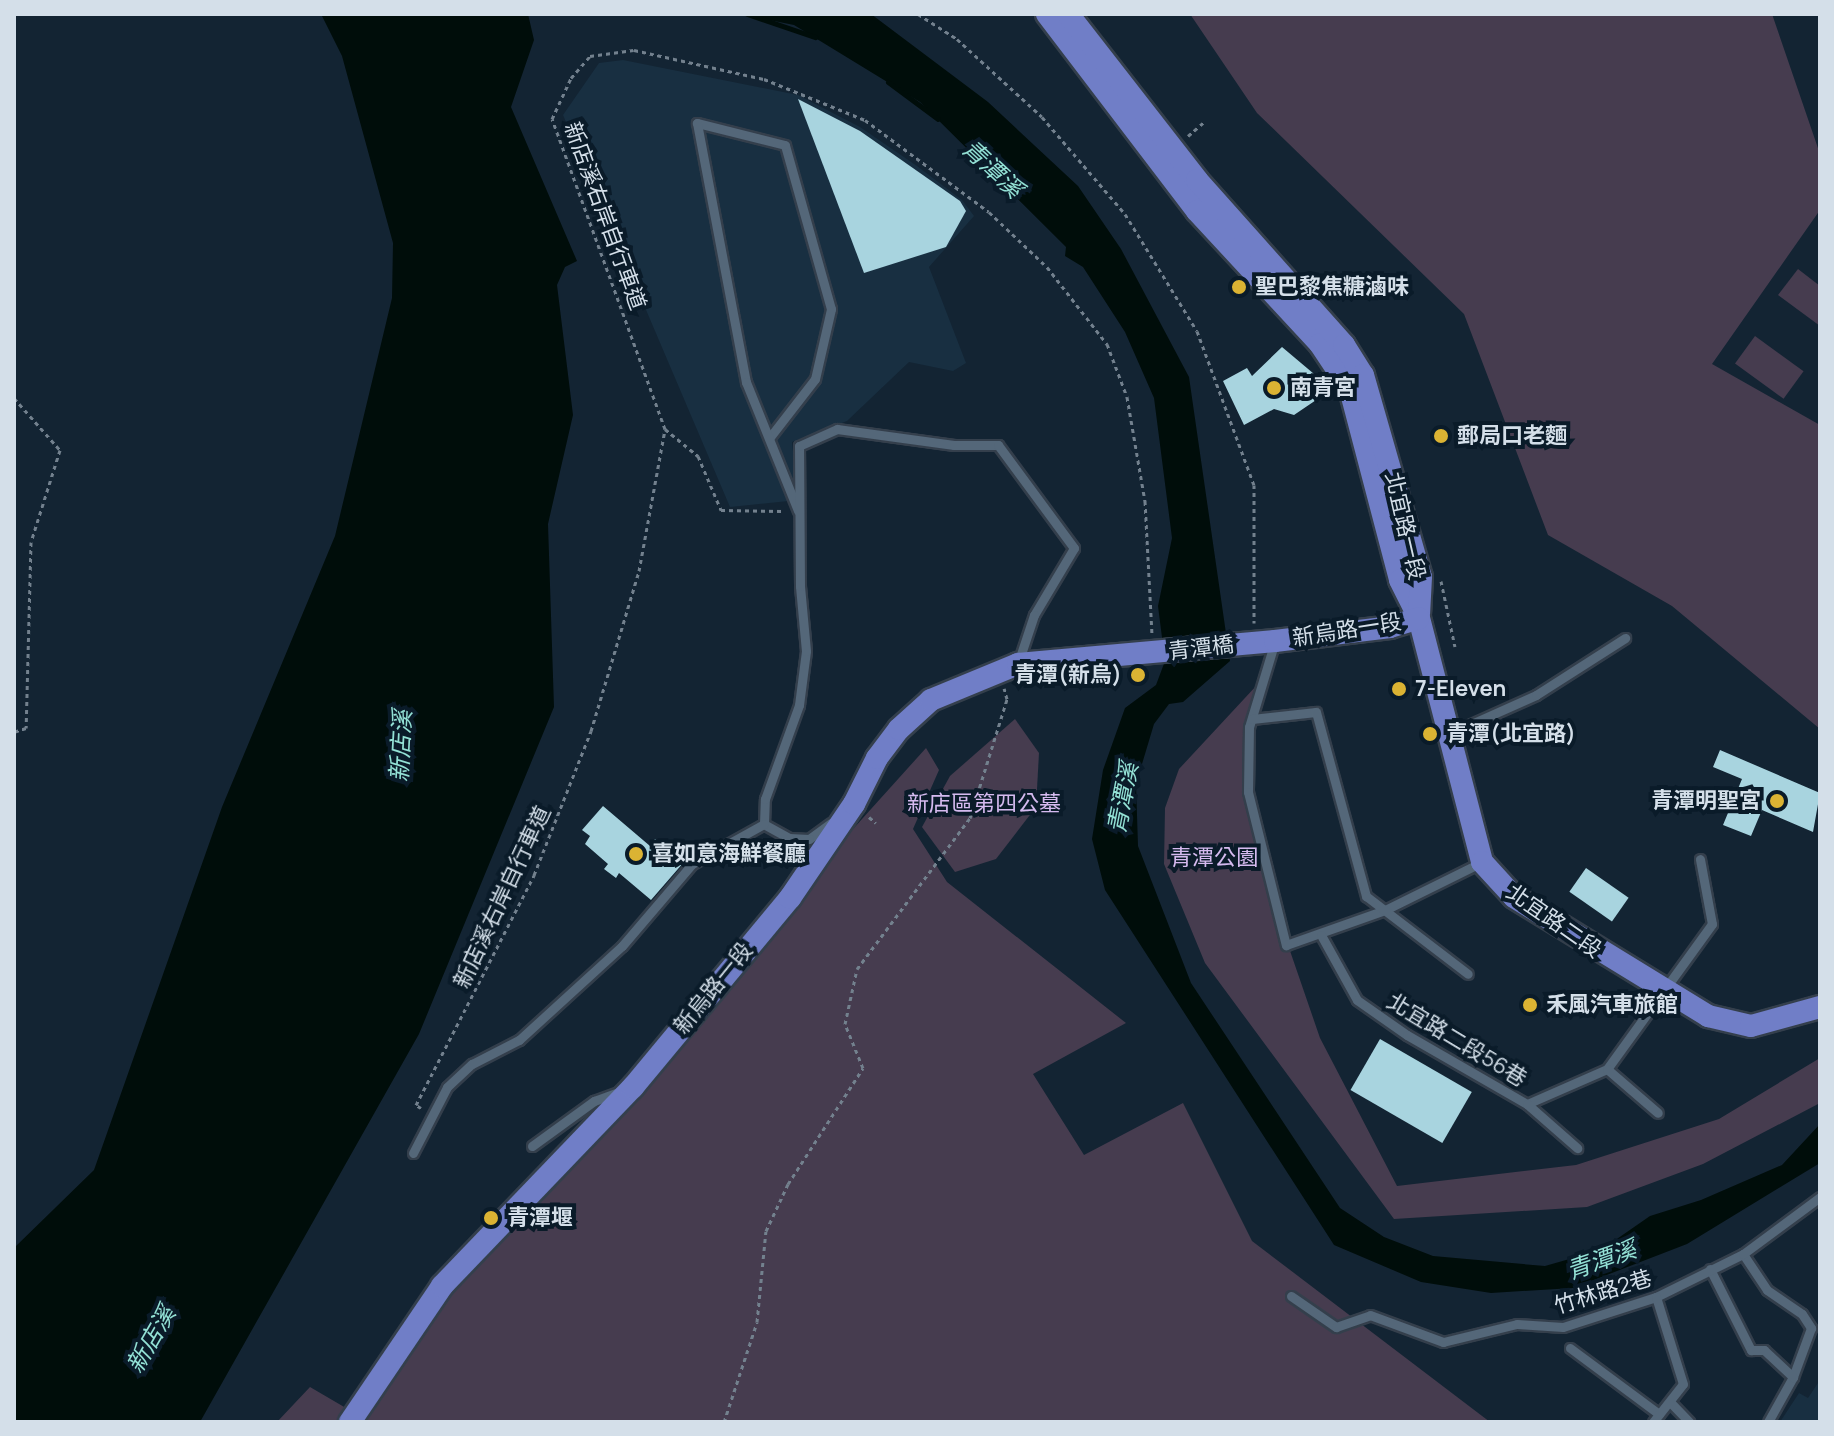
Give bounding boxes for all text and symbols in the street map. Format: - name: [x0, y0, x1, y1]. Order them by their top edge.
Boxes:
- street label: 新店溪右岸自行車道: [559, 118, 651, 314]
- water label: 青潭溪: [957, 133, 1029, 203]
- place label: 聖巴黎焦糖滷味: [1255, 274, 1409, 300]
- marker: 聖巴黎焦糖滷味: [1230, 278, 1248, 296]
- place label: 南青宮: [1290, 375, 1356, 401]
- marker: 南青宮: [1265, 379, 1283, 397]
- place label: 郵局口老麵: [1457, 423, 1567, 449]
- marker: 郵局口老麵: [1432, 427, 1450, 445]
- street label: 北宜路一段: [1380, 469, 1430, 583]
- street label: 新烏路一段: [1291, 608, 1403, 652]
- street label: 青潭橋: [1167, 631, 1235, 665]
- place label: 青潭(新烏): [1014, 662, 1122, 688]
- marker: 青潭(新烏): [1129, 666, 1147, 684]
- place label: 7-Eleven: [1415, 676, 1506, 702]
- marker: 7-Eleven: [1390, 680, 1408, 698]
- water label: 新店溪: [384, 709, 416, 783]
- place label: 青潭(北宜路): [1446, 721, 1576, 747]
- marker: 青潭(北宜路): [1421, 725, 1439, 743]
- water label: 青潭溪: [1101, 760, 1143, 836]
- place label: 青潭明聖宮: [1651, 788, 1761, 814]
- park label: 新店區第四公墓: [907, 791, 1061, 817]
- marker: 青潭明聖宮: [1768, 792, 1786, 810]
- street label: 新店溪右岸自行車道: [448, 802, 556, 992]
- place label: 喜如意海鮮餐廳: [652, 841, 806, 867]
- marker: 喜如意海鮮餐廳: [627, 845, 645, 863]
- park label: 青潭公園: [1170, 845, 1258, 871]
- street label: 北宜路二段: [1501, 879, 1607, 963]
- street label: 新烏路一段: [668, 937, 758, 1039]
- street label: 北宜路二段56巷: [1382, 988, 1532, 1092]
- place label: 禾風汽車旅館: [1546, 992, 1678, 1018]
- marker: 禾風汽車旅館: [1521, 996, 1539, 1014]
- place label: 青潭堰: [507, 1205, 573, 1231]
- marker: 青潭堰: [482, 1209, 500, 1227]
- water label: 青潭溪: [1562, 1234, 1640, 1284]
- street label: 竹林路2巷: [1551, 1265, 1655, 1319]
- water label: 新店溪: [120, 1301, 180, 1377]

